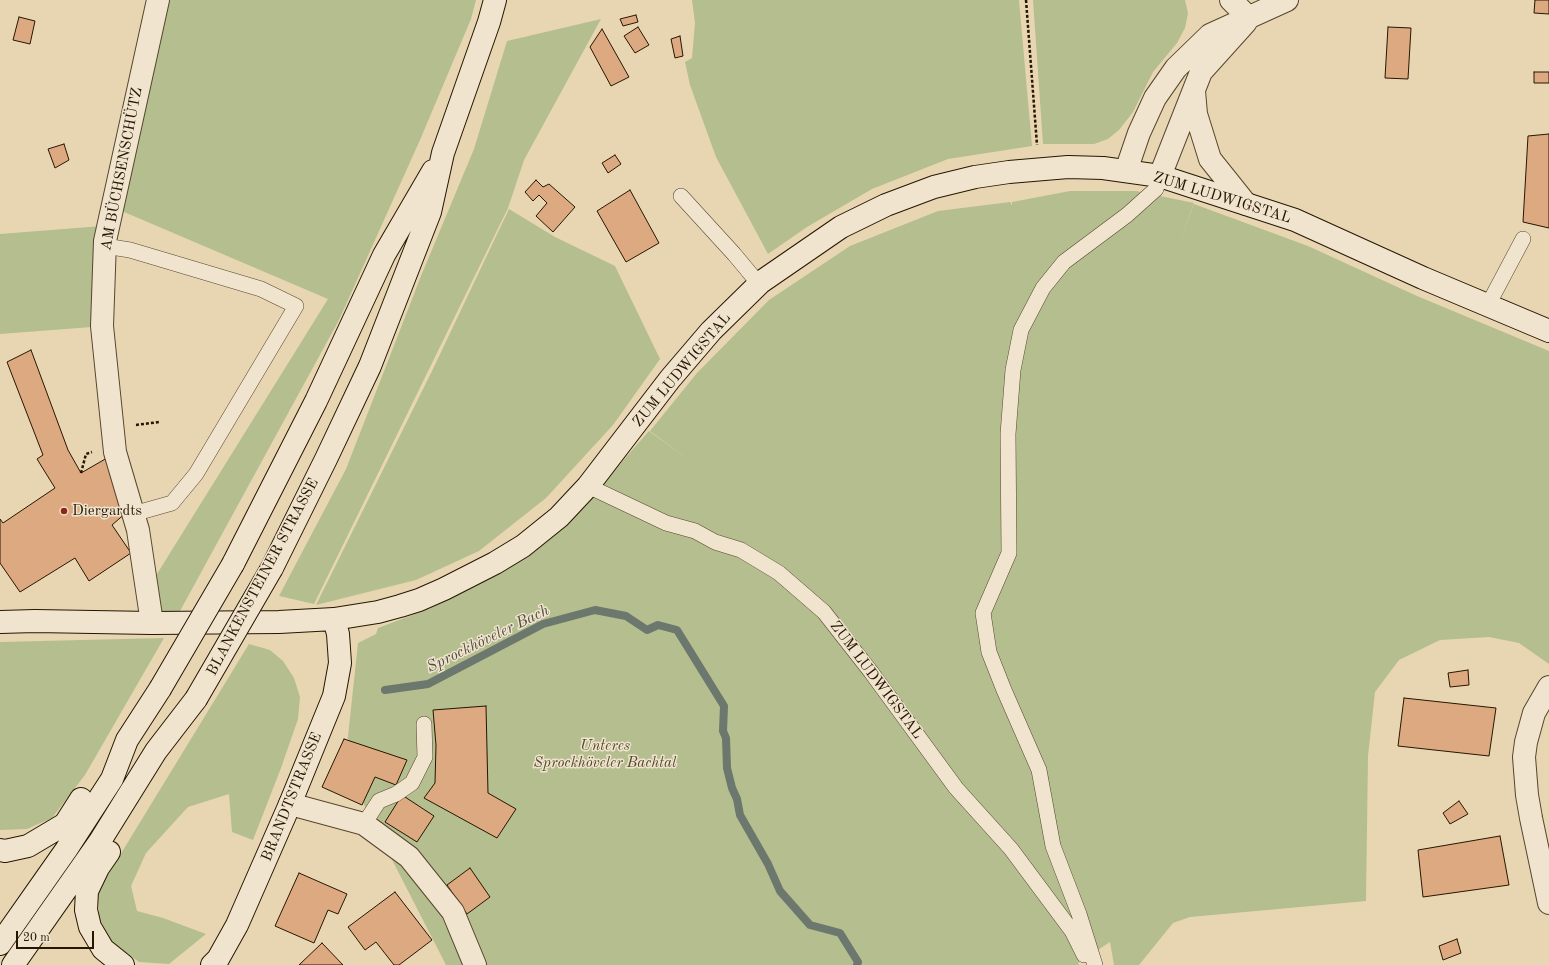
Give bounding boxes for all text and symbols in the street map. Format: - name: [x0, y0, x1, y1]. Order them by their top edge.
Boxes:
- street label: AM BÜCHSENSCHÜTZ: [97, 86, 147, 252]
- street label: ZUM LUDWIGSTAL: [1151, 168, 1293, 228]
- street label: ZUM LUDWIGSTAL: [629, 309, 735, 431]
- street label: BLANKENSTEINER STRASSE: [203, 475, 323, 679]
- place label: Diergardts: [72, 502, 142, 520]
- marker: Diergardts: [59, 506, 69, 516]
- water label: Sprockhöveler Bach: [424, 601, 552, 677]
- street label: ZUM LUDWIGSTAL: [826, 617, 926, 743]
- street label: BRANDTSTRASSE: [258, 730, 326, 864]
- park label: Unteres Sprockhöveler Bachtal: [534, 737, 676, 772]
- scale bar: [18, 923, 96, 949]
- text: 20 m: [23, 932, 50, 944]

